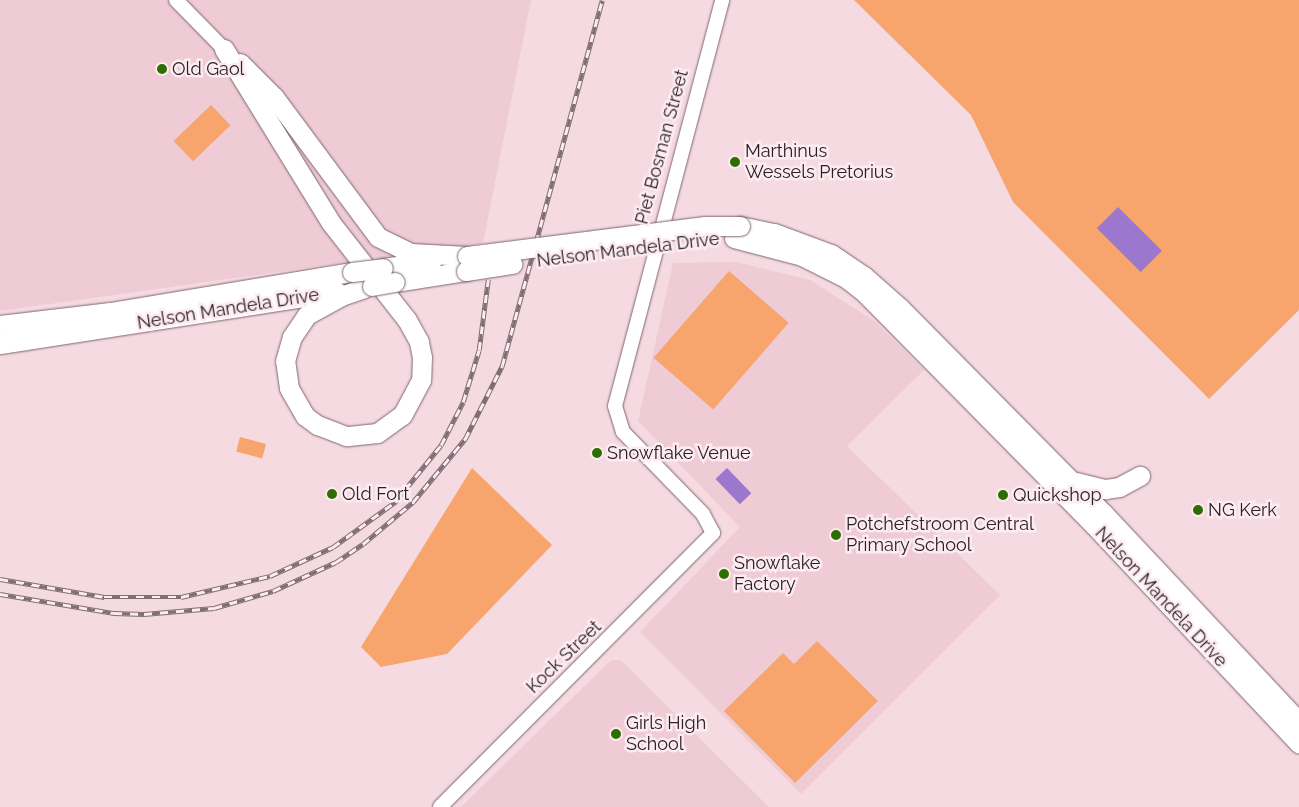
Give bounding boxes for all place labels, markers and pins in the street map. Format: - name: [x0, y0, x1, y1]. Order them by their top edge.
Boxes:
- place label: Old Gaol: [172, 58, 245, 80]
- marker: Old Gaol: [156, 63, 168, 75]
- place label: Marthinus Wessels Pretorius: [745, 141, 893, 183]
- marker: Marthinus Wessels Pretorius: [729, 156, 741, 168]
- place label: Snowflake Venue: [607, 442, 751, 464]
- marker: Snowflake Venue: [591, 447, 603, 459]
- place label: Old Fort: [342, 483, 409, 505]
- place label: Quickshop: [1013, 484, 1102, 506]
- marker: Old Fort: [326, 488, 338, 500]
- marker: Quickshop: [997, 489, 1009, 501]
- place label: NG Kerk: [1208, 499, 1277, 521]
- marker: NG Kerk: [1192, 504, 1204, 516]
- place label: Potchefstroom Central Primary School: [846, 514, 1034, 556]
- marker: Potchefstroom Central Primary School: [830, 529, 842, 541]
- place label: Snowflake Factory: [734, 553, 820, 596]
- marker: Snowflake Factory: [718, 568, 730, 580]
- place label: Girls High School: [626, 713, 706, 756]
- marker: Girls High School: [610, 728, 622, 740]

